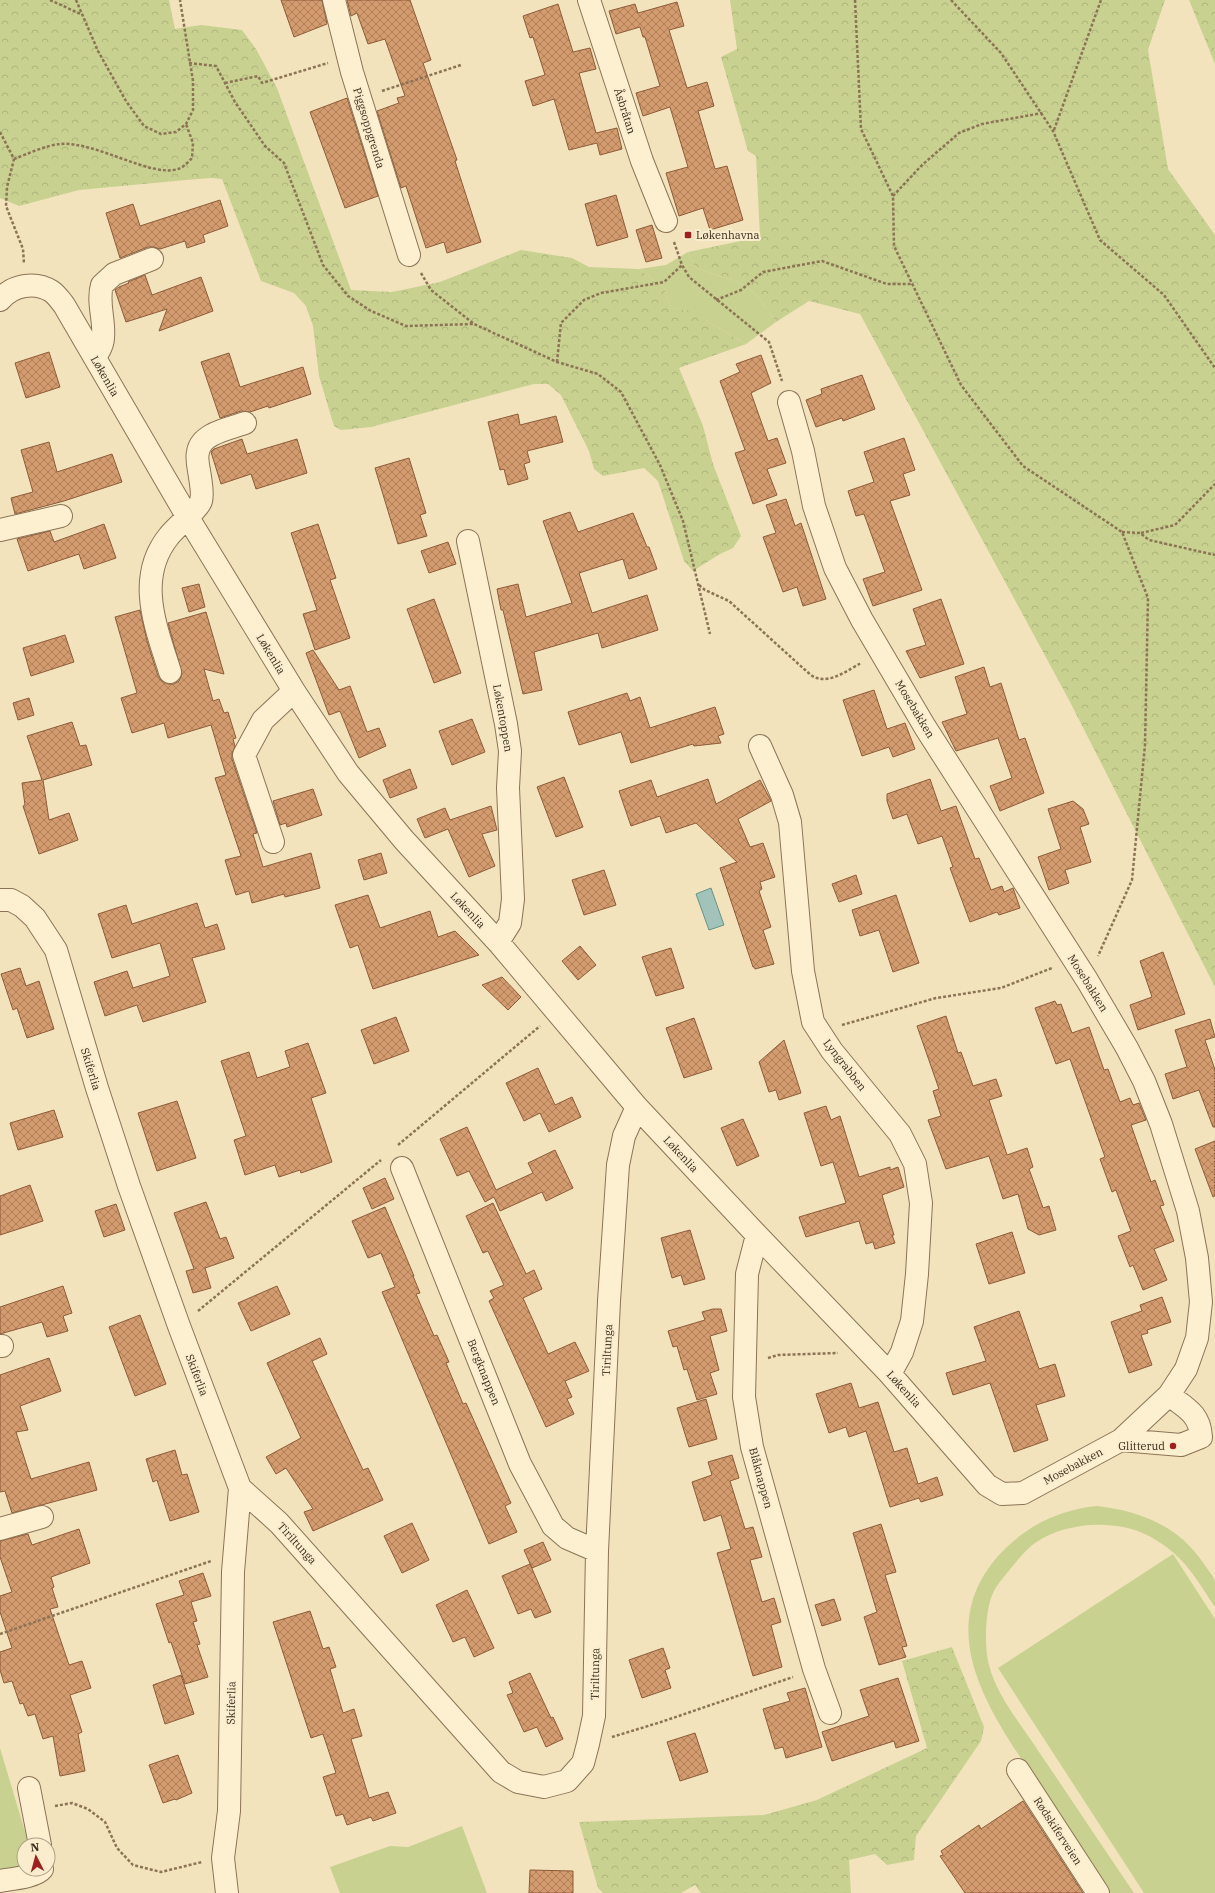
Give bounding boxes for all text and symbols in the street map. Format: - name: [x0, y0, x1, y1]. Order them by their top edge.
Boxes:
- street label: Piggsoppgrenda: [350, 86, 388, 170]
- street label: Åsbråtan: [611, 86, 639, 136]
- place label: Løkenhavna: [696, 228, 760, 242]
- marker: Løkenhavna: [683, 230, 693, 240]
- street label: Løkenlia: [88, 353, 122, 399]
- street label: Løkenlia: [253, 631, 289, 677]
- street label: Mosebakken: [892, 677, 938, 741]
- street label: Løkentoppen: [490, 683, 516, 753]
- street label: Løkenlia: [448, 889, 488, 931]
- street label: Mosebakken: [1065, 952, 1111, 1014]
- street label: Lyngrabben: [820, 1036, 870, 1094]
- street label: Skiferlia: [78, 1046, 104, 1092]
- street label: Løkenlia: [661, 1133, 701, 1175]
- street label: Tiriltunga: [599, 1324, 615, 1376]
- street label: Bergknappen: [464, 1337, 504, 1407]
- street label: Skiferlia: [183, 1352, 211, 1398]
- street label: Løkenlia: [884, 1368, 924, 1410]
- place label: Glitterud: [1118, 1439, 1165, 1453]
- marker: Glitterud: [1168, 1441, 1178, 1451]
- street label: Mosebakken: [1041, 1444, 1105, 1488]
- street label: Blåknappen: [746, 1446, 776, 1510]
- street label: Tiriltunga: [274, 1519, 320, 1567]
- street label: Tiriltunga: [588, 1648, 602, 1700]
- street label: Skiferlia: [224, 1681, 238, 1725]
- street label: Rødskiferveien: [1031, 1794, 1085, 1868]
- north arrow: [16, 1837, 56, 1877]
- text: N: [30, 1840, 40, 1854]

